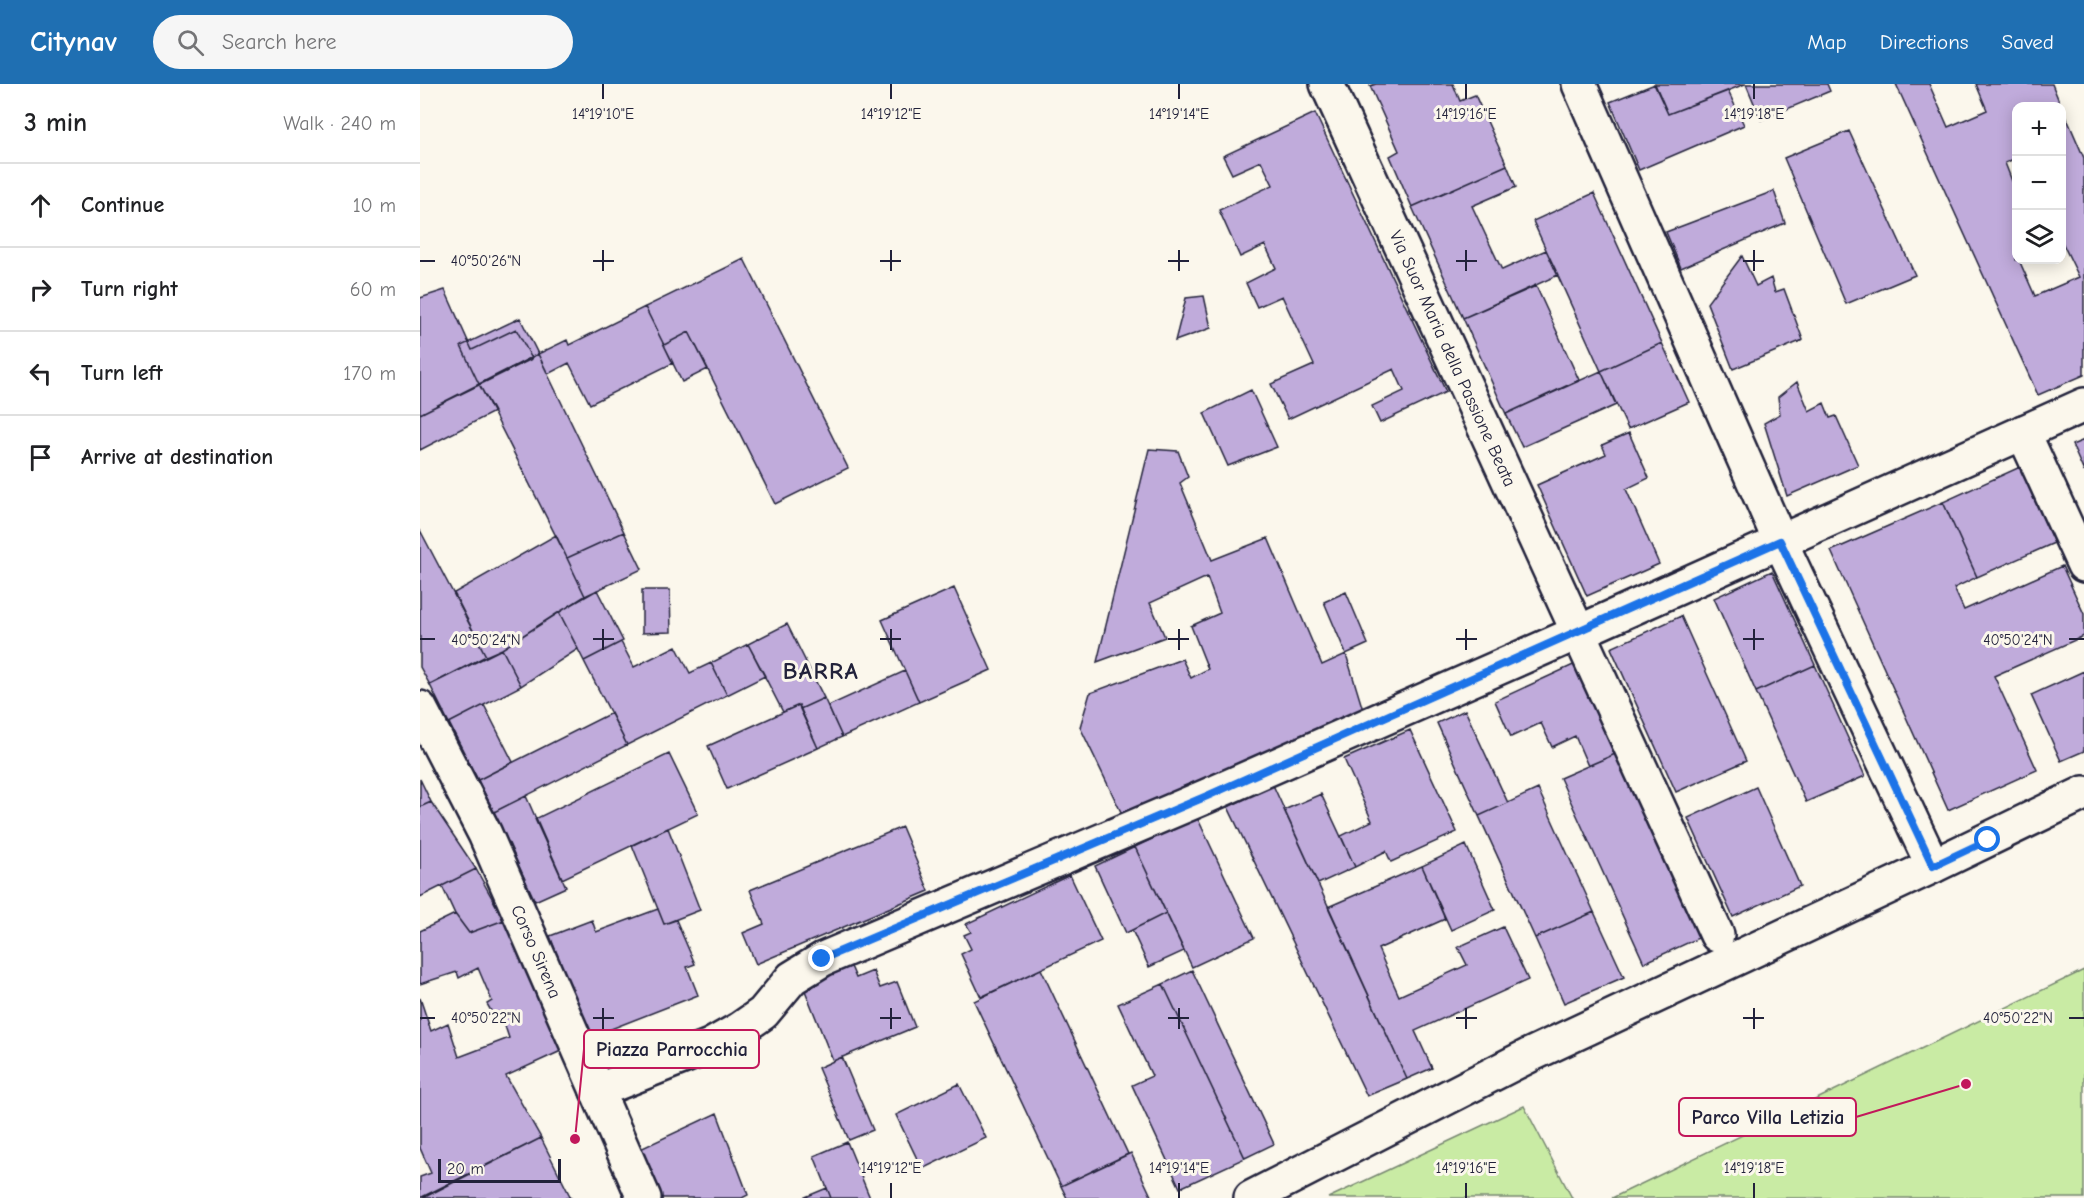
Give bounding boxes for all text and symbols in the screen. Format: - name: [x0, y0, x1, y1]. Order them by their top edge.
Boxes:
- search box: [153, 15, 573, 69]
- text: Citynav: [30, 26, 117, 58]
- icon: search: [174, 26, 207, 59]
- text: Search here: [222, 29, 336, 55]
- text: Map: [1807, 30, 1847, 54]
- text: Directions: [1880, 30, 1969, 54]
- text: Saved: [2002, 30, 2054, 54]
- map controls: [2012, 102, 2066, 264]
- button: +: [2012, 102, 2066, 156]
- text: 14°19'10"E: [572, 105, 634, 123]
- text: 14°19'12"E: [861, 105, 921, 123]
- text: 14°19'14"E: [1149, 105, 1209, 123]
- text: 14°19'16"E: [1436, 105, 1496, 123]
- text: 14°19'18"E: [1724, 105, 1784, 123]
- text: 3 min: [24, 108, 87, 138]
- text: Walk · 240 m: [283, 112, 396, 135]
- button: −: [2012, 156, 2066, 210]
- icon: ahead: [24, 189, 57, 222]
- text: Continue: [81, 192, 164, 218]
- text: 10 m: [353, 194, 396, 217]
- button: layers: [2012, 210, 2066, 264]
- street label: Via Suor Maria della Passione Beata: [1385, 227, 1521, 490]
- text: 40°50'26"N: [451, 252, 521, 270]
- icon: right: [24, 273, 57, 306]
- text: Turn right: [81, 276, 178, 302]
- text: 60 m: [350, 278, 396, 301]
- icon: left: [24, 357, 57, 390]
- text: Turn left: [81, 360, 163, 386]
- text: 170 m: [343, 362, 396, 385]
- icon: arrive: [24, 441, 57, 474]
- text: Arrive at destination: [81, 444, 273, 470]
- text: 40°50'24"N: [451, 631, 521, 649]
- text: 40°50'24"N: [1983, 631, 2053, 649]
- district label: BARRA: [783, 657, 859, 685]
- route start: [1974, 826, 2000, 852]
- street label: Corso Sirena: [507, 902, 566, 1001]
- route end: [808, 945, 834, 971]
- text: 40°50'22"N: [451, 1009, 521, 1027]
- text: 40°50'22"N: [1983, 1009, 2053, 1027]
- callout: Piazza Parrocchia: [584, 1030, 759, 1068]
- text: Piazza Parrocchia: [596, 1038, 748, 1061]
- callout: Parco Villa Letizia: [1679, 1098, 1856, 1136]
- text: Parco Villa Letizia: [1692, 1106, 1844, 1129]
- scale bar: [438, 1156, 561, 1184]
- text: 14°19'12"E: [861, 1159, 921, 1177]
- text: 14°19'14"E: [1149, 1159, 1209, 1177]
- text: 14°19'16"E: [1436, 1159, 1496, 1177]
- text: 14°19'18"E: [1724, 1159, 1784, 1177]
- text: 20 m: [447, 1160, 484, 1178]

